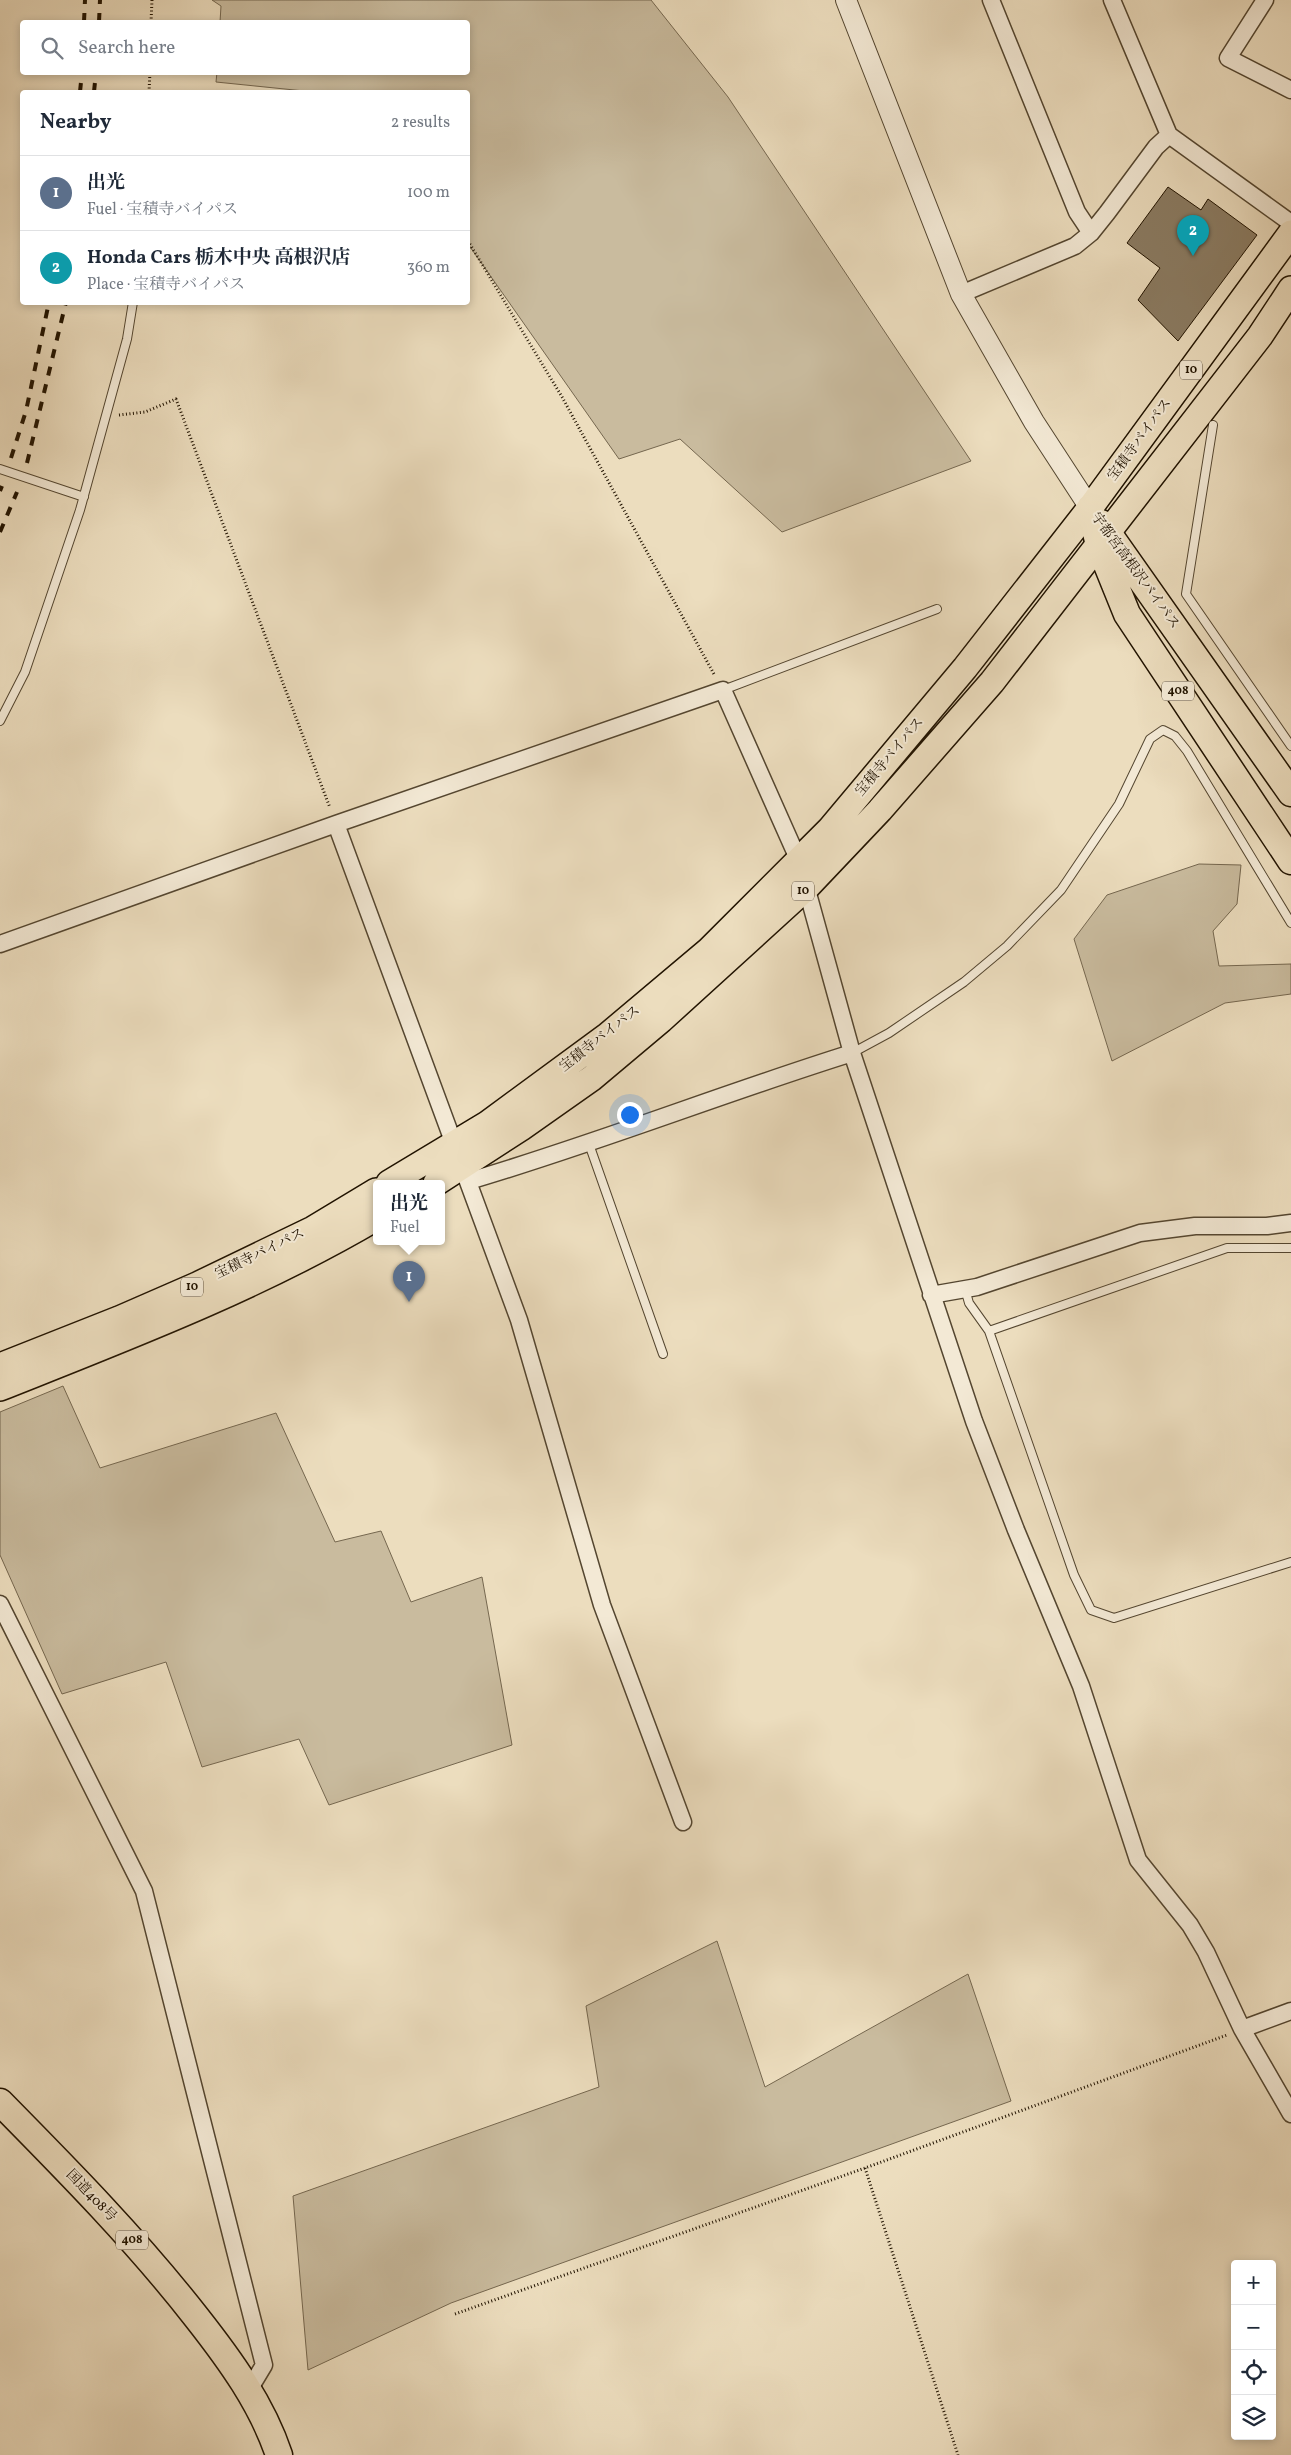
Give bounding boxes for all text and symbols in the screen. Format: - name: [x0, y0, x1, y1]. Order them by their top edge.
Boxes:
- search box: [20, 20, 470, 75]
- icon: search: [38, 34, 66, 62]
- text: Search here: [78, 35, 175, 61]
- text: Nearby: [40, 108, 111, 137]
- text: 2 results: [391, 112, 450, 134]
- text: 出光: [87, 170, 125, 196]
- text: 1: [53, 182, 59, 204]
- text: 100 m: [407, 182, 450, 204]
- text: Fuel · 宝積寺バイパス: [87, 199, 238, 221]
- pin: 2: [1177, 215, 1209, 256]
- text: Honda Cars 栃木中央 高根沢店: [87, 245, 351, 271]
- text: 2: [52, 257, 60, 279]
- text: 360 m: [407, 257, 450, 279]
- text: Place · 宝積寺バイパス: [87, 274, 245, 296]
- road number: 10: [1180, 360, 1202, 380]
- street label: 宝積寺バイパス: [1104, 395, 1176, 485]
- street label: 宇都宮高根沢バイパス: [1086, 509, 1184, 633]
- road number: 408: [1162, 681, 1194, 700]
- street label: 宝積寺バイパス: [851, 713, 929, 801]
- road number: 10: [792, 881, 814, 900]
- street label: 宝積寺バイパス: [556, 1001, 644, 1077]
- your location: [617, 1102, 643, 1128]
- popup: [373, 1180, 445, 1245]
- text: 出光: [390, 1191, 428, 1217]
- text: Fuel: [390, 1217, 420, 1239]
- street label: 宝積寺バイパス: [212, 1224, 308, 1284]
- pin: 1: [393, 1261, 425, 1302]
- road number: 10: [181, 1277, 203, 1296]
- street label: 国道408号: [61, 2166, 121, 2226]
- road number: 408: [116, 2230, 148, 2250]
- map controls: [1231, 2260, 1276, 2440]
- button: +: [1231, 2260, 1276, 2305]
- button: −: [1231, 2305, 1276, 2350]
- button: locate: [1231, 2350, 1276, 2395]
- button: layers: [1231, 2395, 1276, 2440]

